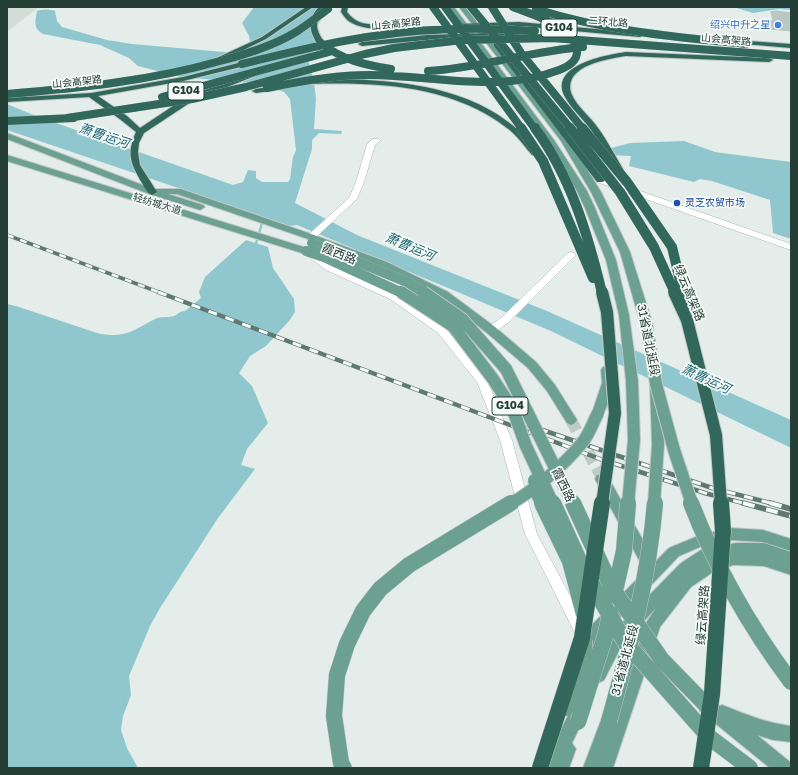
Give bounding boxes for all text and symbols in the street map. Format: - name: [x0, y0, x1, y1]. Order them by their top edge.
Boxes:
- street label: 二环北路: [588, 14, 628, 30]
- street label: 山会高架路: [371, 15, 421, 33]
- road number: G104: [541, 19, 577, 37]
- place label: 绍兴中升之星: [710, 19, 770, 31]
- marker: 绍兴中升之星: [773, 20, 783, 30]
- street label: 山会高架路: [701, 32, 751, 48]
- street label: 山会高架路: [52, 73, 102, 91]
- road number: G104: [168, 82, 204, 100]
- water label: 萧曹运河: [77, 120, 131, 152]
- street label: 轻纺城大道: [131, 191, 183, 217]
- place label: 灵芝农贸市场: [685, 197, 745, 209]
- marker: 灵芝农贸市场: [672, 198, 682, 208]
- water label: 萧曹运河: [383, 230, 437, 264]
- street label: 霞西路: [320, 241, 358, 267]
- street label: 绿云高架路: [671, 263, 707, 323]
- street label: 31省道北延段: [634, 303, 662, 377]
- water label: 萧曹运河: [679, 361, 733, 397]
- road number: G104: [492, 397, 528, 415]
- street label: 霞西路: [549, 466, 577, 504]
- street label: 绿云高架路: [694, 585, 712, 645]
- street label: 31省道北延段: [609, 623, 641, 697]

